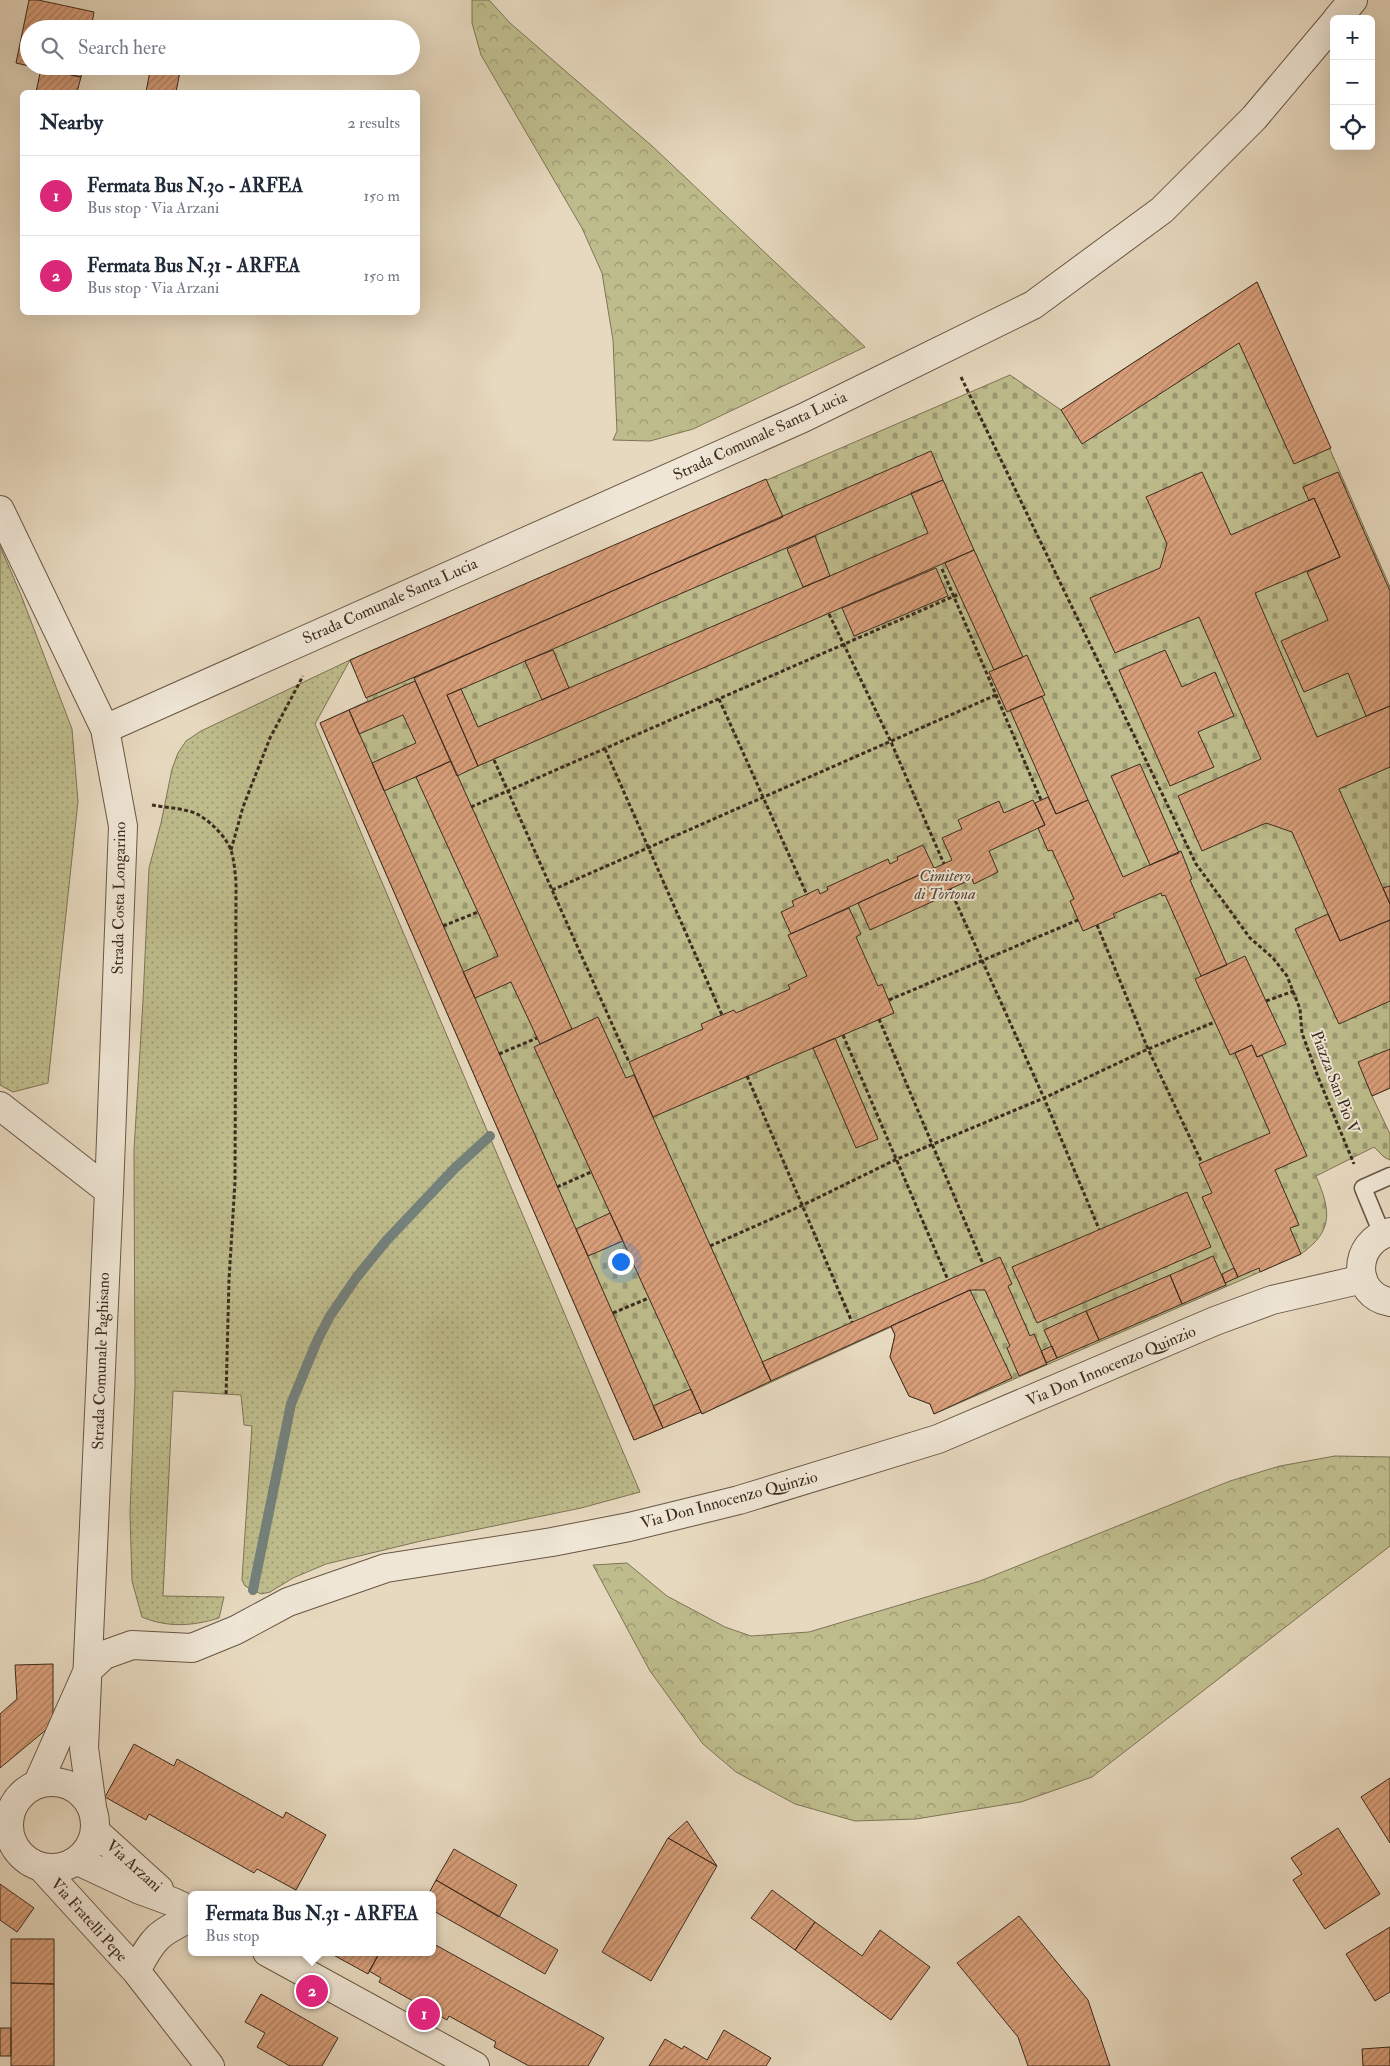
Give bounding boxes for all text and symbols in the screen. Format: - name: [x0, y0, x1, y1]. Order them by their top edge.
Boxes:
- map controls: [1330, 15, 1375, 150]
- button: +: [1330, 15, 1375, 60]
- search box: [20, 20, 420, 75]
- icon: search: [38, 34, 66, 62]
- text: Search here: [78, 36, 166, 60]
- button: −: [1330, 60, 1375, 105]
- button: locate: [1330, 105, 1375, 150]
- text: Nearby: [40, 109, 103, 136]
- text: 2 results: [347, 113, 400, 133]
- text: Fermata Bus N.30 - ARFEA: [87, 174, 303, 198]
- text: 1: [53, 186, 59, 206]
- text: 150 m: [363, 186, 400, 206]
- text: Bus stop · Via Arzani: [87, 198, 219, 218]
- text: Fermata Bus N.31 - ARFEA: [87, 254, 300, 278]
- text: 2: [52, 266, 60, 286]
- text: 150 m: [363, 266, 400, 286]
- text: Bus stop · Via Arzani: [87, 278, 219, 298]
- street label: Strada Comunale Santa Lucia: [670, 387, 850, 485]
- street label: Strada Comunale Santa Lucia: [299, 553, 481, 649]
- street label: Strada Costa Longarino: [108, 821, 130, 975]
- park label: Cimitero di Tortona: [913, 866, 976, 904]
- street label: Piazza San Pio V: [1306, 1028, 1364, 1137]
- your location: [608, 1249, 634, 1275]
- street label: Strada Comunale Paghisano: [88, 1272, 114, 1450]
- street label: Via Don Innocenzo Quinzio: [1023, 1321, 1199, 1411]
- street label: Via Don Innocenzo Quinzio: [638, 1467, 820, 1533]
- street label: Via Arzani: [102, 1836, 166, 1896]
- street label: Via Fratelli Pepe: [45, 1874, 132, 1967]
- popup: [188, 1891, 436, 1956]
- text: Fermata Bus N.31 - ARFEA: [205, 1902, 419, 1926]
- text: Bus stop: [205, 1926, 259, 1946]
- pin: 2: [296, 1972, 328, 2010]
- pin: 1: [408, 1995, 440, 2033]

